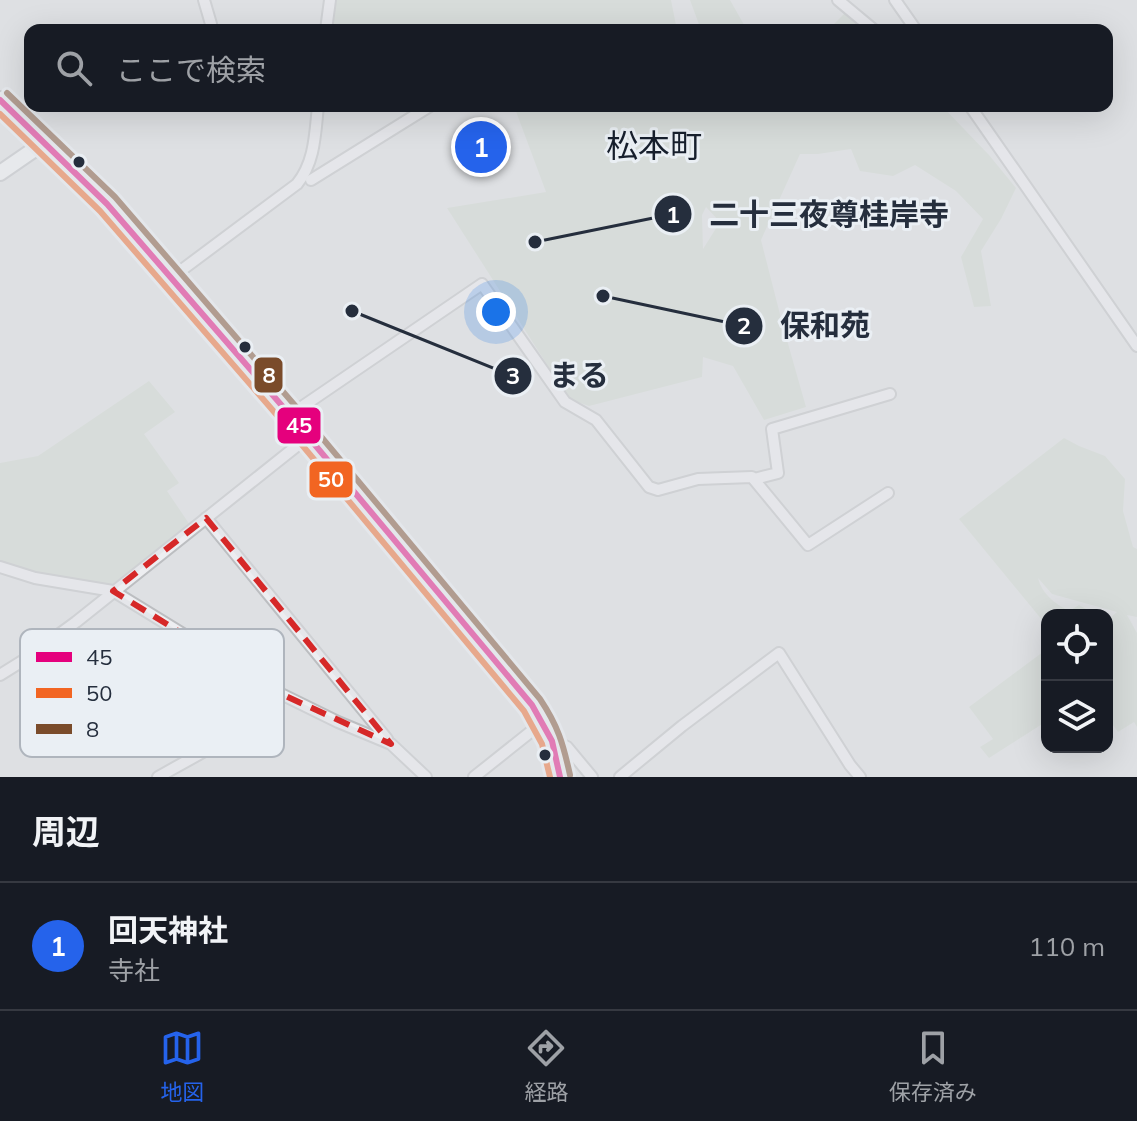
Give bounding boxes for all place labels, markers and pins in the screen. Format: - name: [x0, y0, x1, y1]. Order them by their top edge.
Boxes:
- pin: 1: [455, 117, 507, 177]
- unlabelled marker: [71, 154, 87, 170]
- callout: 二十三夜尊桂岸寺: [653, 187, 965, 241]
- callout: 保和苑: [724, 299, 886, 353]
- unlabelled marker: [237, 339, 253, 355]
- callout: まる: [493, 349, 625, 403]
- unlabelled marker: [537, 747, 553, 763]

